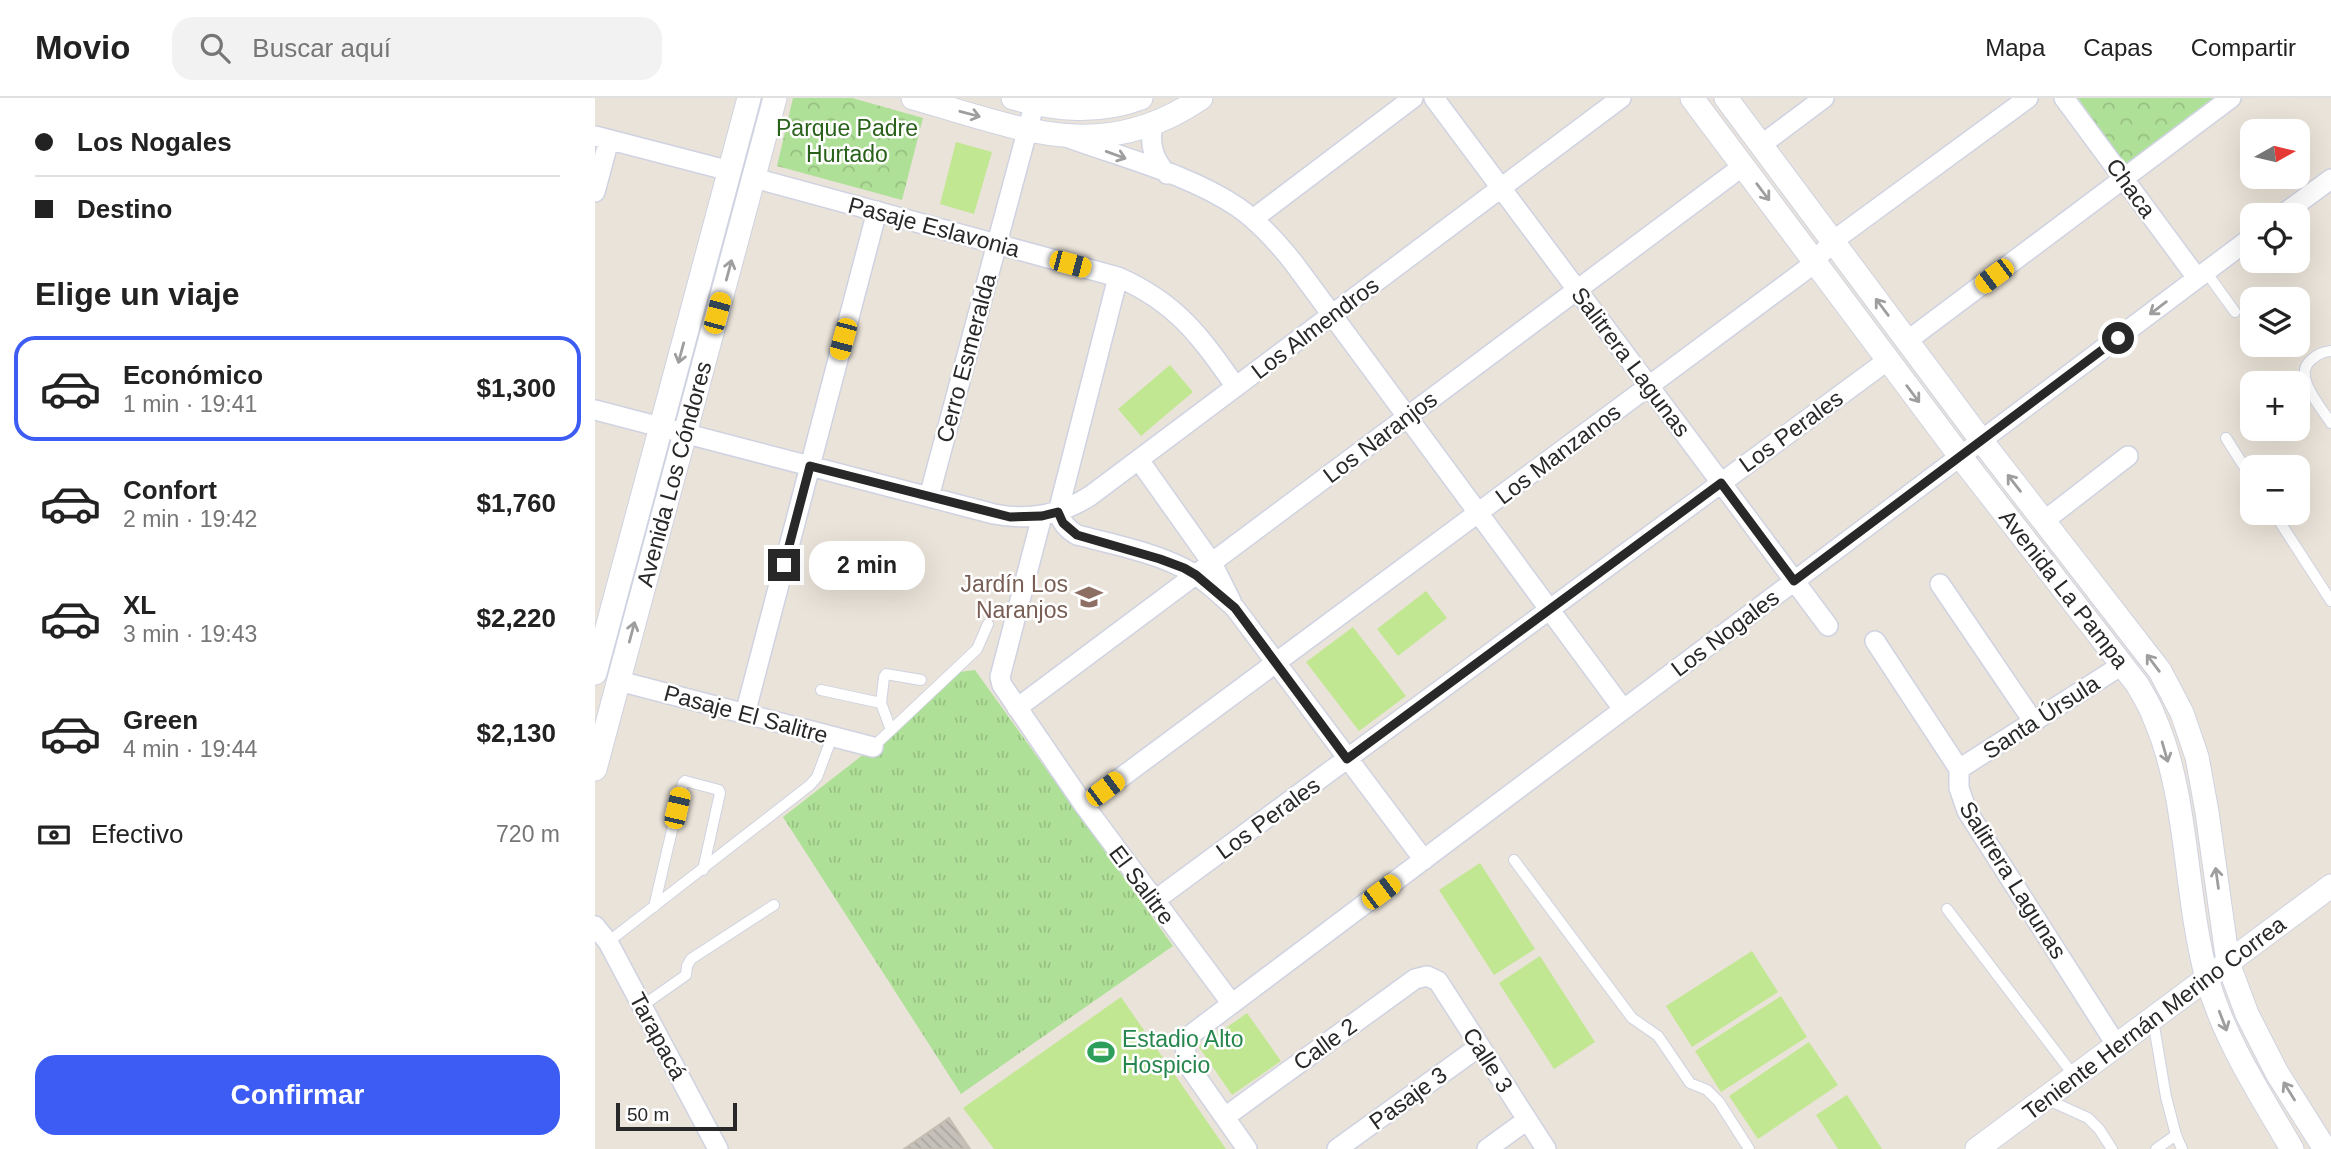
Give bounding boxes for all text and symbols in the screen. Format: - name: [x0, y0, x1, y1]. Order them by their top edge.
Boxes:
- search box: [172, 17, 662, 80]
- text: Movio: [35, 29, 130, 66]
- icon: search: [196, 29, 234, 67]
- text: Buscar aquí: [252, 33, 391, 63]
- text: Mapa: [1985, 34, 2045, 61]
- text: Capas: [2083, 34, 2153, 61]
- text: Compartir: [2191, 34, 2296, 61]
- one-way arrow: [959, 108, 981, 121]
- park label: Parque Padre Hurtado: [776, 115, 918, 167]
- north arrow: [2240, 119, 2310, 189]
- map controls: [2240, 119, 2310, 525]
- text: Los Nogales: [77, 127, 232, 157]
- one-way arrow: [1104, 150, 1126, 162]
- street label: Chaca: [2101, 153, 2161, 223]
- one-way arrow: [1755, 182, 1770, 201]
- street label: Pasaje Eslavonia: [845, 192, 1023, 262]
- text: Destino: [77, 194, 172, 224]
- button: locate: [2240, 203, 2310, 273]
- car: [1047, 248, 1094, 280]
- car: [1971, 255, 2018, 297]
- one-way arrow: [723, 260, 736, 282]
- street label: Cerro Esmeralda: [931, 270, 1001, 445]
- street label: Los Almendros: [1246, 272, 1384, 384]
- text: Elige un viaje: [35, 276, 240, 312]
- street label: Salitrera Lagunas: [1566, 282, 1696, 442]
- button: layers: [2240, 287, 2310, 357]
- car: [702, 290, 733, 336]
- one-way arrow: [1875, 297, 1890, 316]
- one-way arrow: [2150, 300, 2168, 315]
- car: [828, 316, 859, 362]
- route start: [2102, 322, 2134, 354]
- one-way arrow: [674, 341, 687, 364]
- icon: car: [39, 357, 102, 420]
- street label: Avenida Los Cóndores: [631, 358, 717, 590]
- text: Económico: [123, 360, 263, 390]
- button: +: [2240, 371, 2310, 441]
- text: $1,300: [476, 373, 556, 403]
- one-way arrow: [1906, 384, 1921, 403]
- street label: Los Perales: [1734, 385, 1848, 477]
- street label: Los Naranjos: [1318, 386, 1442, 488]
- text: 1 min · 19:41: [123, 391, 257, 417]
- street label: Los Manzanos: [1490, 399, 1626, 509]
- button: −: [2240, 455, 2310, 525]
- icon: car: [39, 472, 102, 535]
- one-way arrow: [2007, 474, 2022, 492]
- text: Confort: [123, 475, 217, 505]
- text: $1,760: [476, 488, 556, 518]
- street label: Avenida La Pampa: [1994, 505, 2134, 674]
- text: 2 min · 19:42: [123, 506, 257, 532]
- callout: 2 min: [809, 540, 924, 589]
- route end: [768, 549, 800, 581]
- text: 2 min: [837, 552, 897, 578]
- place label: Jardín Los Naranjos: [961, 571, 1068, 623]
- school or university icon: Jardín Los Naranjos: [1074, 582, 1104, 612]
- street label: Los Nogales: [1666, 584, 1784, 682]
- icon: car: [39, 587, 102, 650]
- text: XL: [123, 590, 156, 620]
- text: $2,220: [476, 603, 556, 633]
- text: 3 min · 19:43: [123, 621, 257, 647]
- one-way arrow: [626, 621, 639, 644]
- one-way arrow: [2146, 654, 2161, 672]
- street label: Santa Úrsula: [1978, 670, 2104, 764]
- street label: Pasaje El Salitre: [661, 680, 831, 748]
- icon: car: [39, 702, 102, 765]
- text: Green: [123, 705, 198, 735]
- text: $2,130: [476, 718, 556, 748]
- text: 4 min · 19:44: [123, 736, 257, 762]
- one-way arrow: [2160, 740, 2173, 762]
- car: [1082, 768, 1129, 810]
- street label: Los Perales: [1211, 772, 1325, 864]
- car: [663, 785, 692, 831]
- street label: Salitrera Lagunas: [1954, 797, 2072, 963]
- icon: cash: [35, 816, 73, 854]
- text: Efectivo: [91, 819, 184, 849]
- text: 720 m: [496, 821, 560, 847]
- street label: El Salitre: [1104, 840, 1180, 930]
- one-way arrow: [2210, 867, 2223, 890]
- car: [1358, 871, 1405, 913]
- street label: Teniente Hernán Merino Correa: [2018, 911, 2291, 1125]
- street label: Tarapacá: [624, 988, 692, 1084]
- one-way arrow: [2217, 1010, 2230, 1032]
- street label: Calle 2: [1288, 1012, 1362, 1076]
- street label: Calle 3: [1458, 1023, 1518, 1097]
- place label: Estadio Alto Hospicio: [1122, 1026, 1243, 1078]
- sports icon: Estadio Alto Hospicio: [1086, 1037, 1116, 1067]
- button: Confirmar: [35, 1055, 560, 1135]
- street label: Pasaje 3: [1364, 1061, 1452, 1135]
- one-way arrow: [2281, 1082, 2296, 1101]
- scale bar: [616, 1100, 737, 1132]
- text: 50 m: [627, 1104, 669, 1125]

